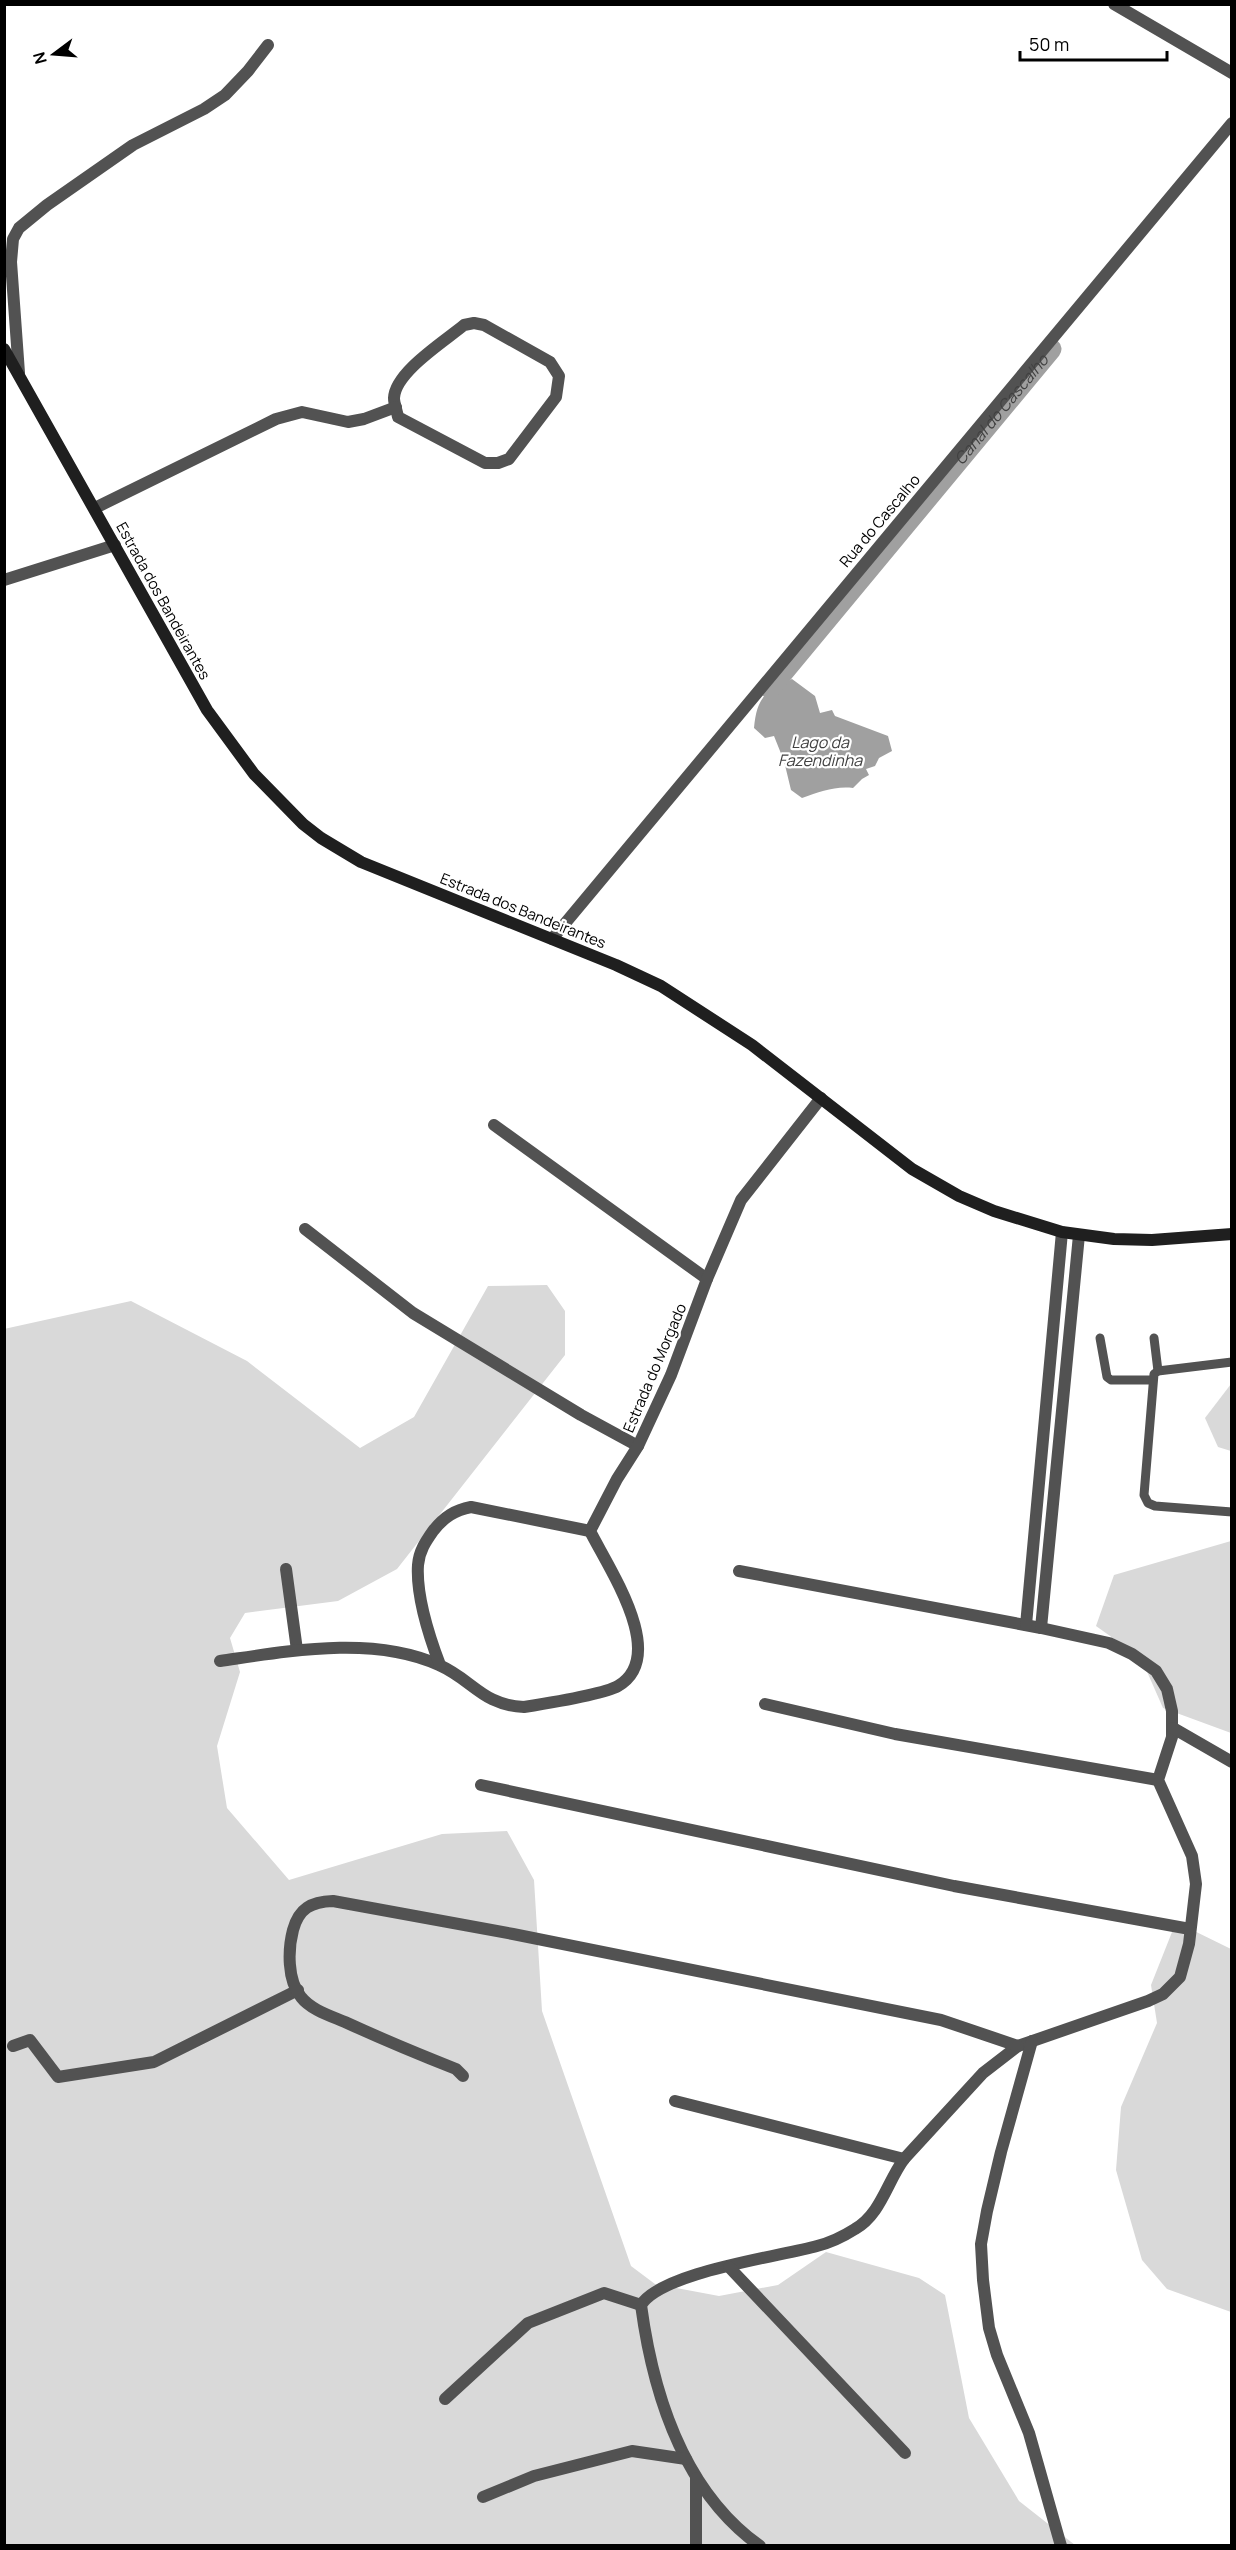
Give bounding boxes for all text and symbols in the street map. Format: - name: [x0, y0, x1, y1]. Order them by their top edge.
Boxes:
- north arrow: [24, 24, 84, 84]
- scale bar: [1020, 24, 1167, 62]
- text: 50 m: [1029, 32, 1069, 56]
- text: N: [27, 50, 52, 67]
- water label: Canal do Cascalho: [949, 348, 1054, 469]
- street label: Rua do Cascalho: [835, 470, 925, 572]
- street label: Estrada dos Bandeirantes: [111, 518, 216, 683]
- water label: Lago da Fazendinha: [778, 731, 863, 771]
- street label: Estrada dos Bandeirantes: [437, 868, 609, 953]
- street label: Estrada do Morgado: [618, 1300, 691, 1436]

